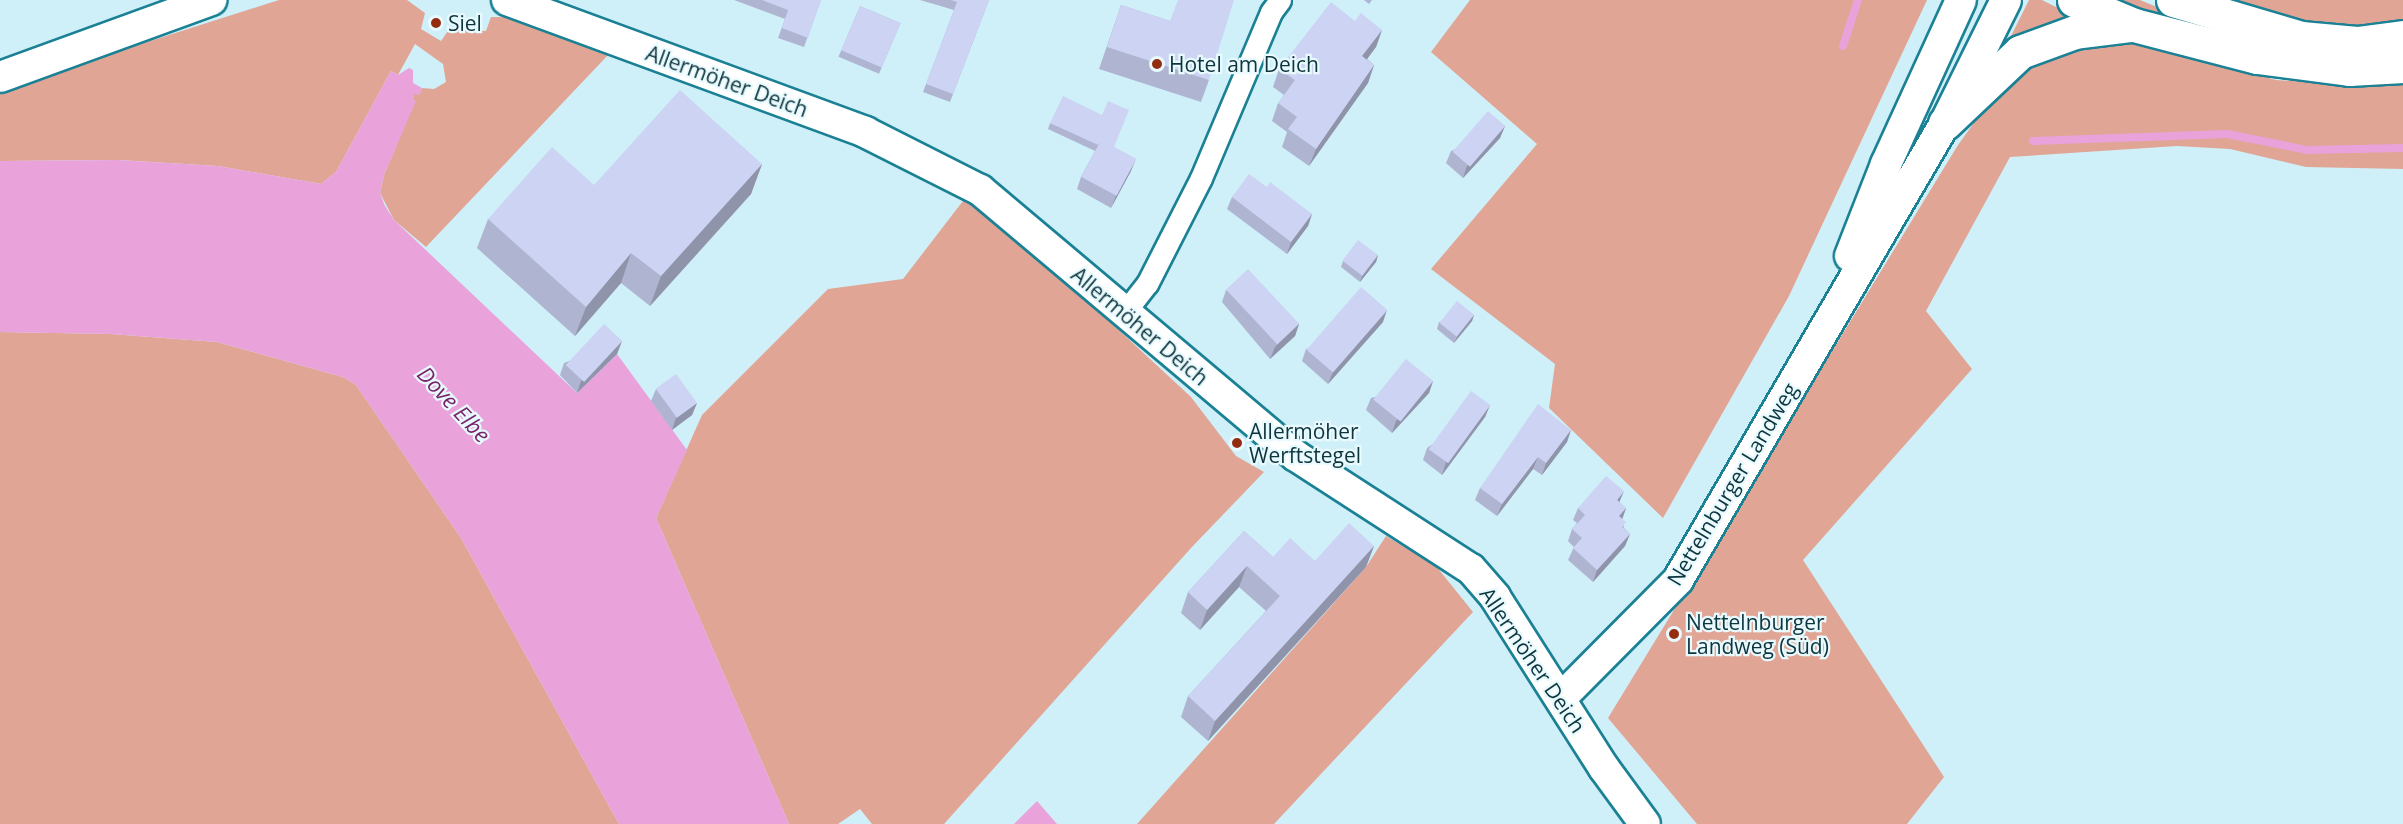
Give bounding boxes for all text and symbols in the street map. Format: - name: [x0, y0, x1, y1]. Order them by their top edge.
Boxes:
- place label: Siel: [448, 10, 482, 36]
- marker: Siel: [429, 16, 443, 30]
- street label: Allermöher Deich: [643, 40, 811, 122]
- place label: Hotel am Deich: [1169, 51, 1319, 77]
- marker: Hotel am Deich: [1150, 57, 1164, 71]
- street label: Allermöher Deich: [1067, 262, 1213, 390]
- water label: Dove Elbe: [412, 360, 496, 448]
- street label: Nettelnburger Landweg: [1661, 378, 1803, 590]
- place label: Allermöher Werftstegel: [1249, 418, 1361, 468]
- marker: Allermöher Werftstegel: [1230, 436, 1244, 450]
- street label: Allermöher Deich: [1475, 582, 1591, 738]
- place label: Nettelnburger Landweg (Süd): [1686, 609, 1829, 659]
- marker: Nettelnburger Landweg (Süd): [1667, 627, 1681, 641]

